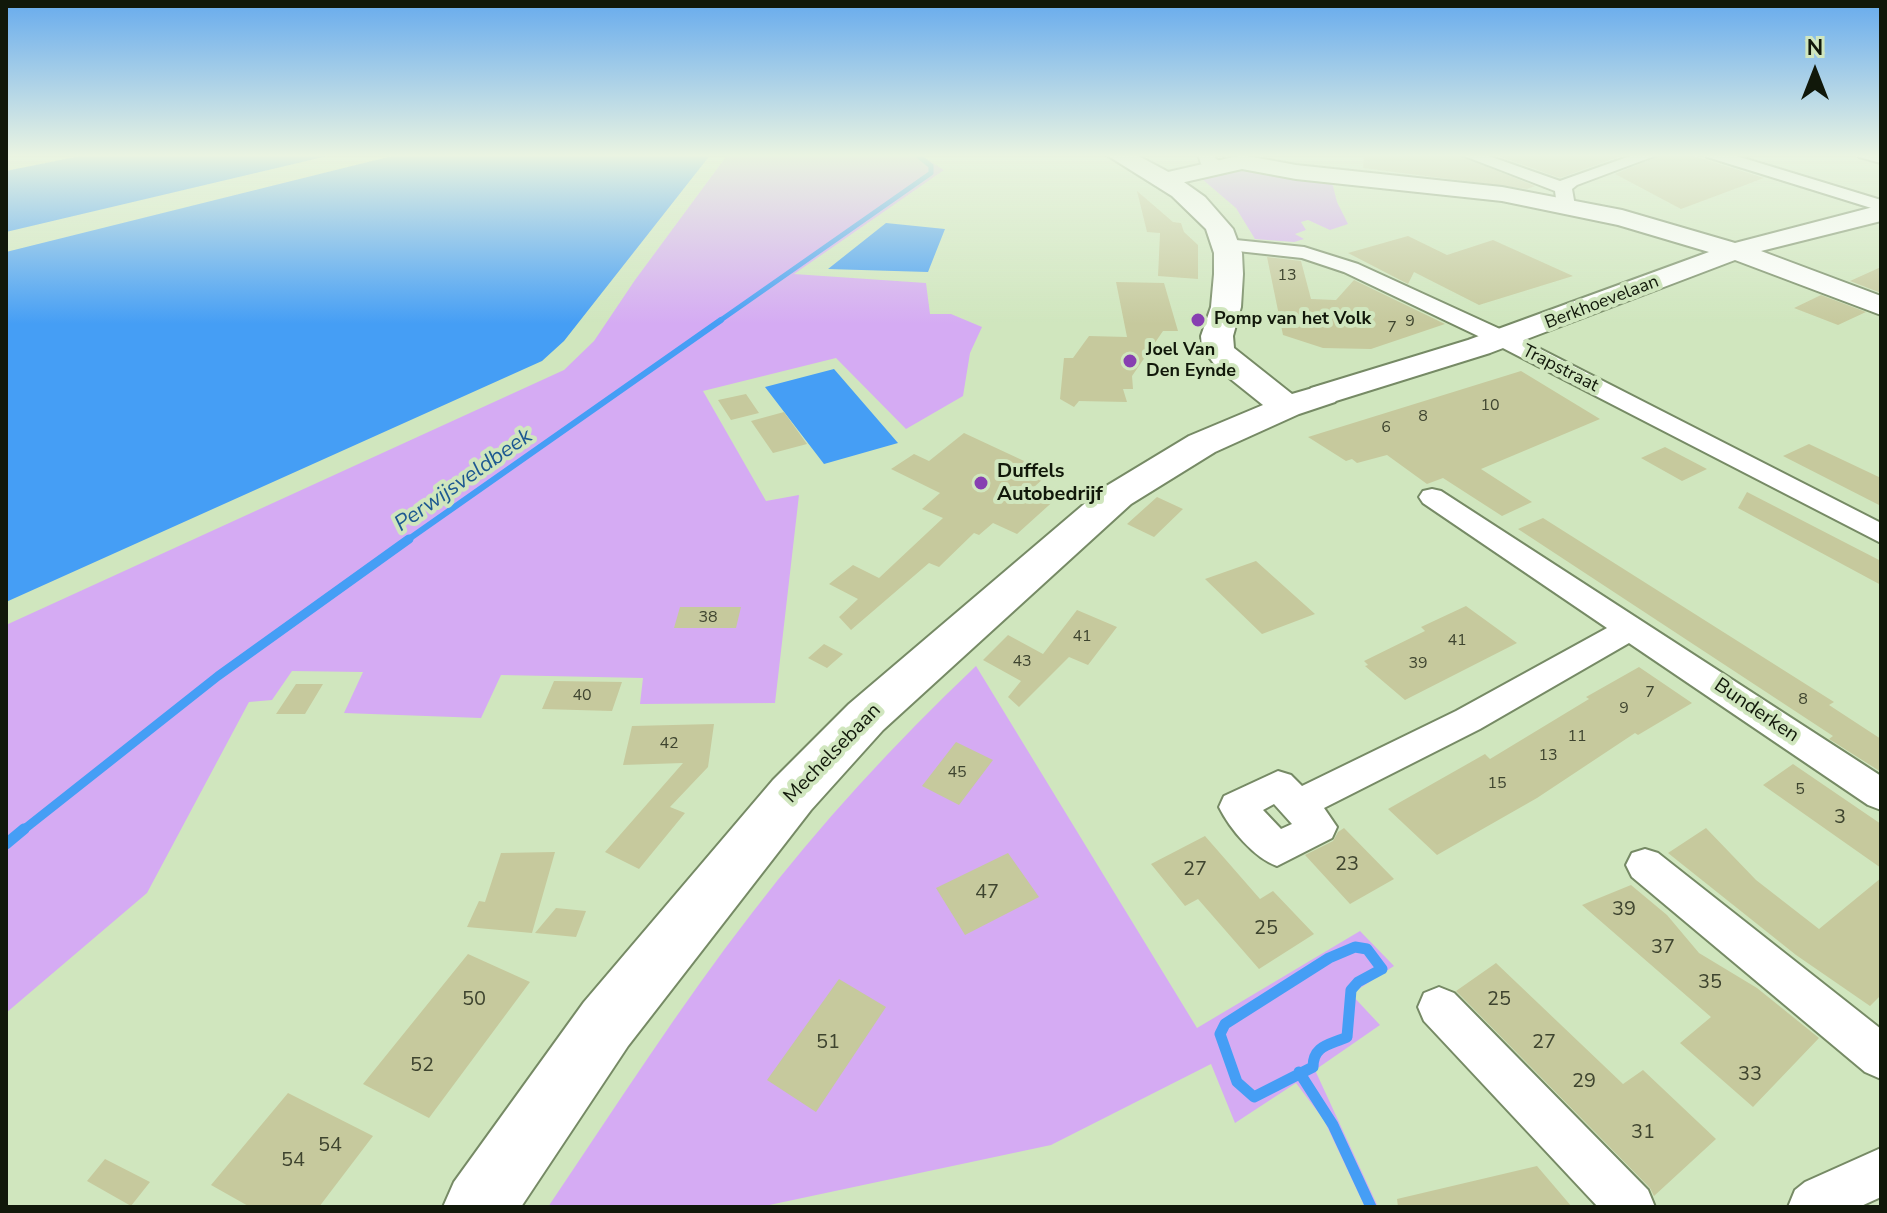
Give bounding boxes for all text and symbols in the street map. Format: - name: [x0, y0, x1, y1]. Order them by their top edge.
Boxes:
- north arrow: [1775, 32, 1855, 112]
- text: N: [1807, 33, 1823, 63]
- house number: 13: [1277, 266, 1297, 286]
- street label: Berkhoevelaan: [1542, 271, 1662, 335]
- place label: Pomp van het Volk: [1214, 309, 1371, 331]
- marker: Pomp van het Volk: [1189, 311, 1207, 329]
- house number: 9: [1405, 312, 1415, 332]
- house number: 7: [1387, 318, 1397, 338]
- place label: Joel Van Den Eynde: [1146, 340, 1236, 382]
- street label: Trapstraat: [1518, 341, 1602, 397]
- marker: Joel Van Den Eynde: [1121, 352, 1139, 370]
- house number: 10: [1480, 396, 1500, 416]
- house number: 8: [1418, 407, 1428, 427]
- house number: 6: [1381, 418, 1391, 438]
- water label: Perwijsveldbeek: [390, 424, 538, 538]
- place label: Duffels Autobedrijf: [997, 460, 1103, 507]
- marker: Duffels Autobedrijf: [972, 474, 990, 492]
- house number: 38: [698, 608, 718, 628]
- house number: 41: [1072, 627, 1092, 647]
- house number: 41: [1447, 631, 1467, 651]
- house number: 43: [1012, 652, 1032, 672]
- house number: 39: [1408, 654, 1428, 674]
- street label: Bunderken: [1709, 674, 1803, 748]
- house number: 7: [1645, 683, 1655, 703]
- house number: 40: [572, 686, 592, 706]
- house number: 8: [1798, 690, 1808, 710]
- street label: Mechelsebaan: [779, 699, 887, 809]
- house number: 9: [1619, 699, 1629, 719]
- house number: 11: [1567, 727, 1587, 747]
- house number: 42: [659, 734, 679, 754]
- house number: 13: [1538, 746, 1558, 766]
- house number: 45: [947, 763, 967, 783]
- house number: 15: [1487, 774, 1507, 794]
- house number: 5: [1795, 780, 1805, 800]
- house number: 3: [1834, 806, 1846, 830]
- house number: 23: [1335, 853, 1359, 877]
- house number: 27: [1183, 858, 1207, 882]
- house number: 47: [975, 881, 999, 905]
- house number: 39: [1612, 898, 1636, 922]
- house number: 25: [1254, 917, 1278, 941]
- house number: 37: [1651, 936, 1675, 960]
- house number: 35: [1698, 971, 1722, 995]
- house number: 50: [462, 988, 486, 1012]
- house number: 25: [1487, 988, 1511, 1012]
- house number: 51: [816, 1031, 840, 1055]
- house number: 27: [1532, 1031, 1556, 1055]
- house number: 52: [410, 1054, 434, 1078]
- house number: 33: [1738, 1063, 1762, 1087]
- house number: 29: [1572, 1070, 1596, 1094]
- house number: 31: [1631, 1121, 1655, 1145]
- house number: 54: [318, 1134, 342, 1158]
- house number: 54: [281, 1149, 305, 1173]

